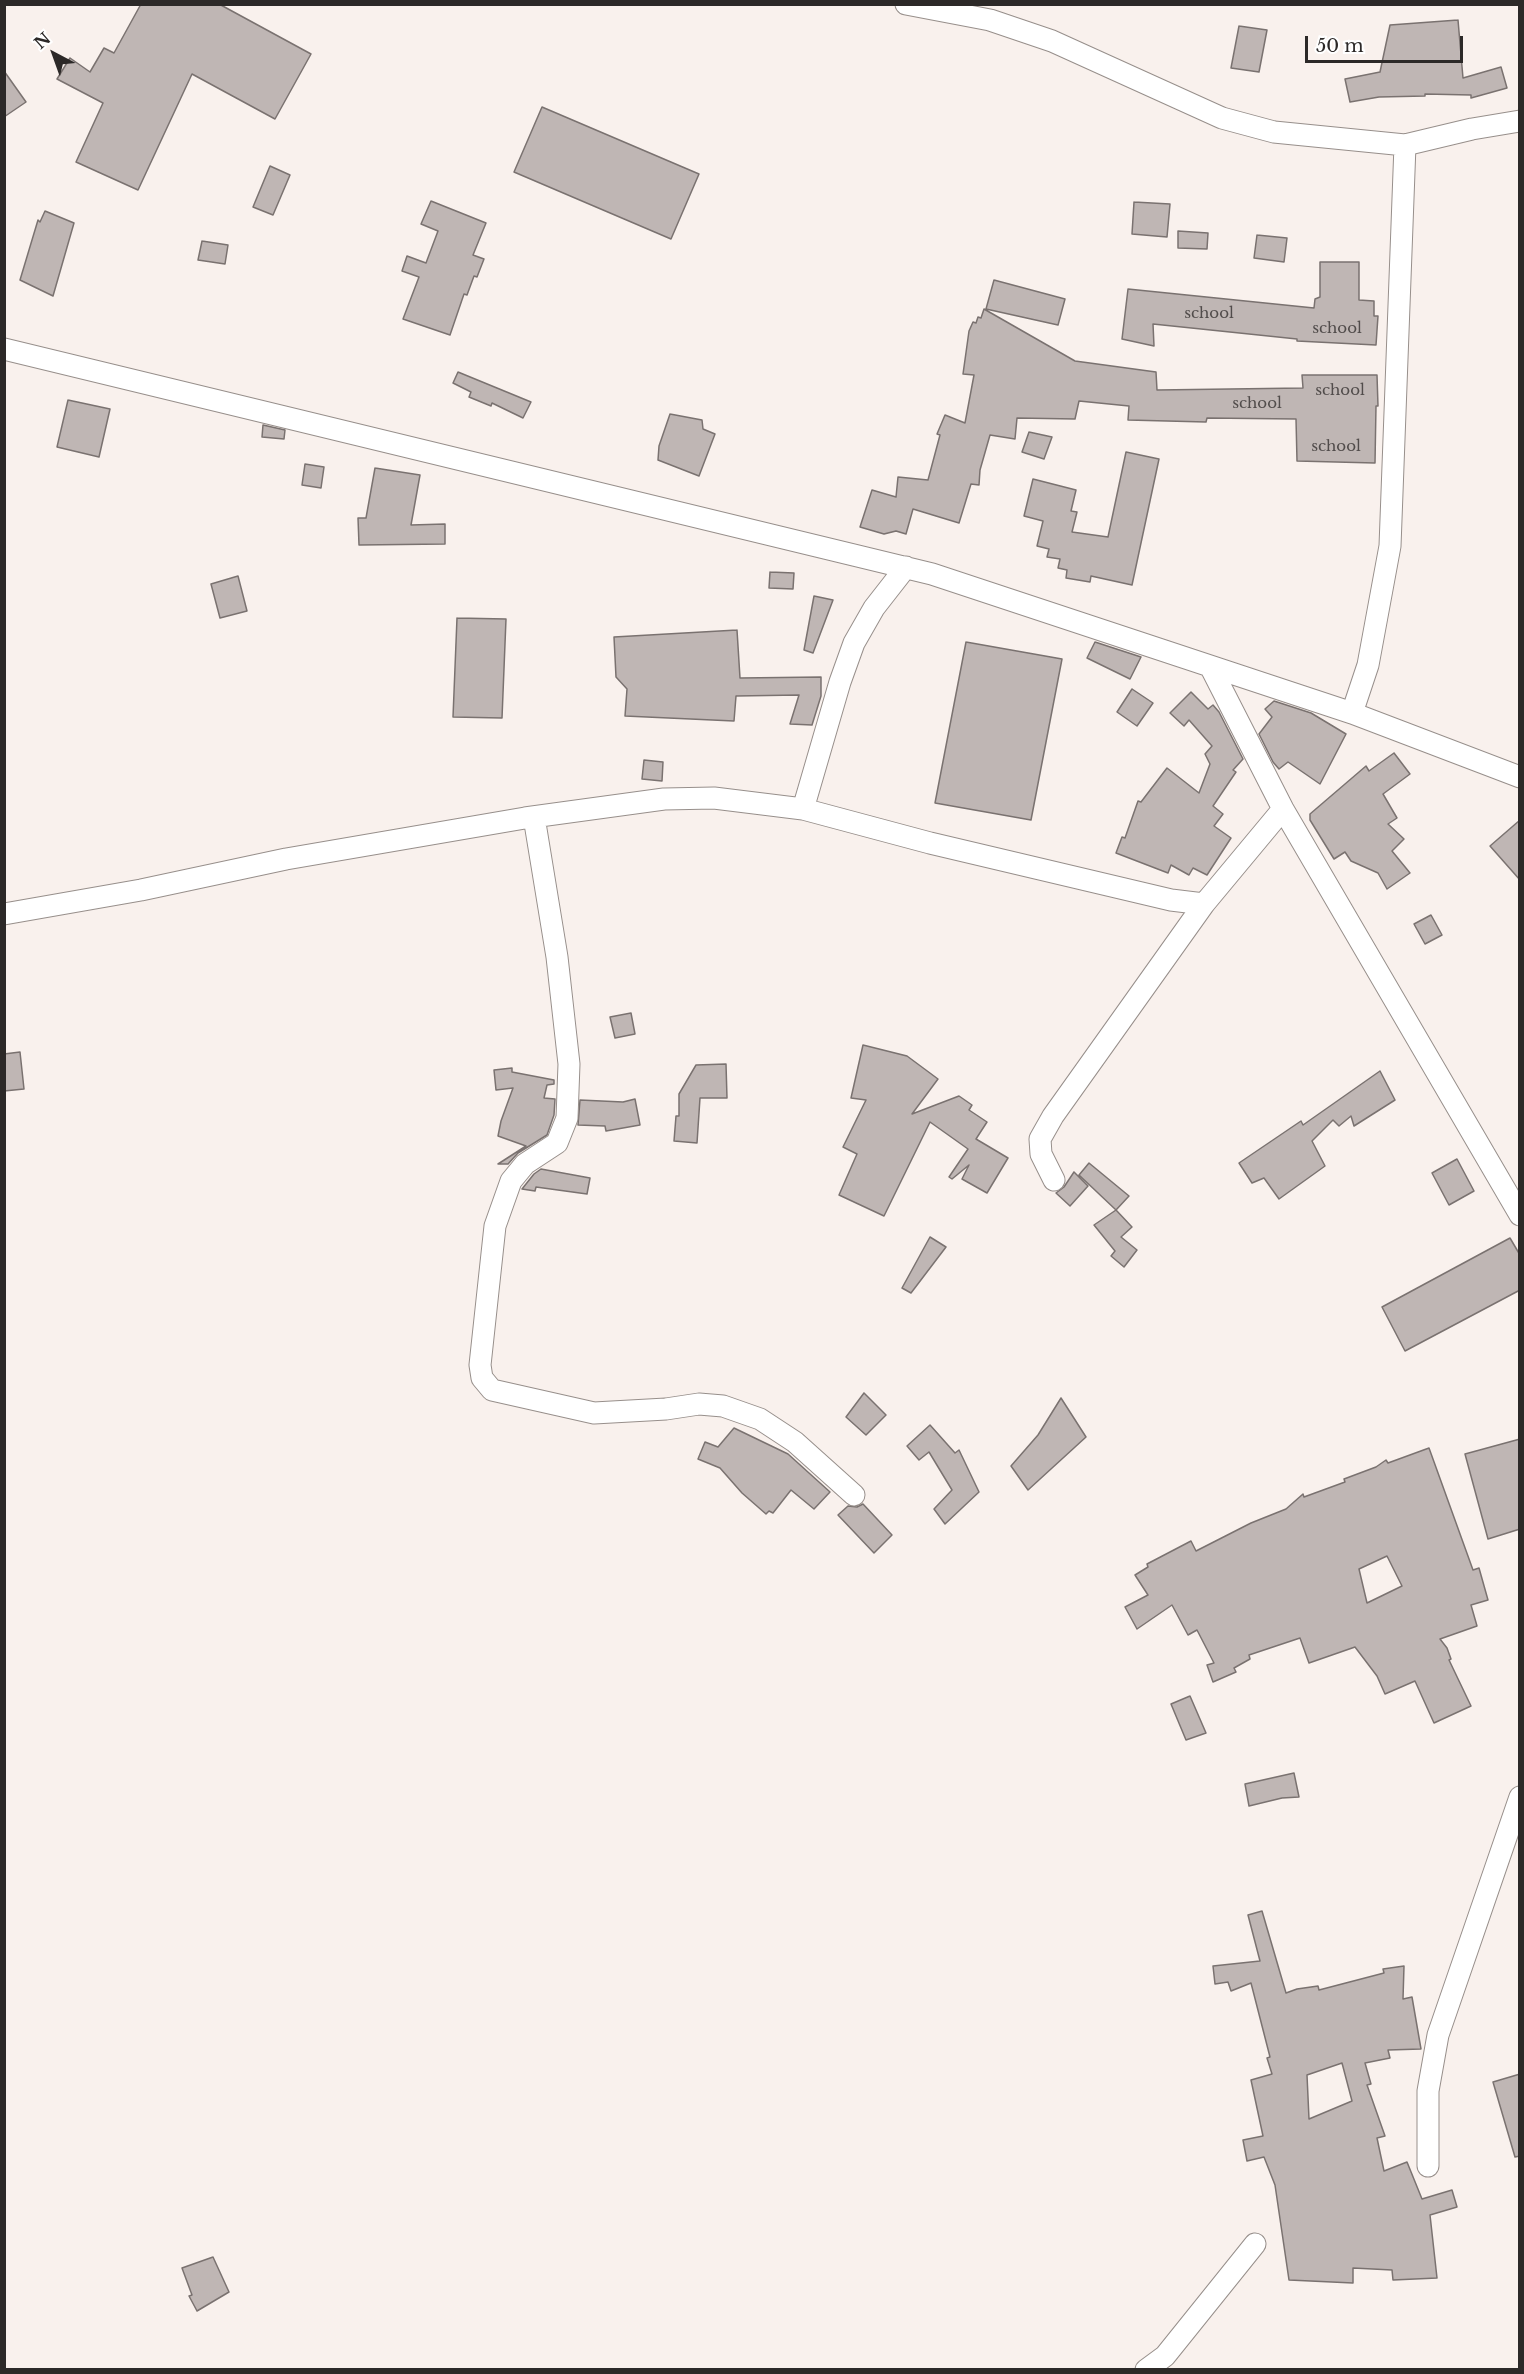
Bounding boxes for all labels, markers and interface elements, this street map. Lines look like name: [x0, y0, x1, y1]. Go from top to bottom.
north arrow: [24, 24, 84, 84]
scale bar: [1308, 24, 1466, 62]
text: N: [30, 28, 54, 53]
text: 50 m: [1316, 35, 1364, 57]
house number: school: [1184, 305, 1234, 323]
house number: school: [1312, 320, 1362, 338]
house number: school: [1315, 382, 1365, 400]
house number: school: [1232, 395, 1282, 413]
house number: school: [1311, 438, 1361, 456]

